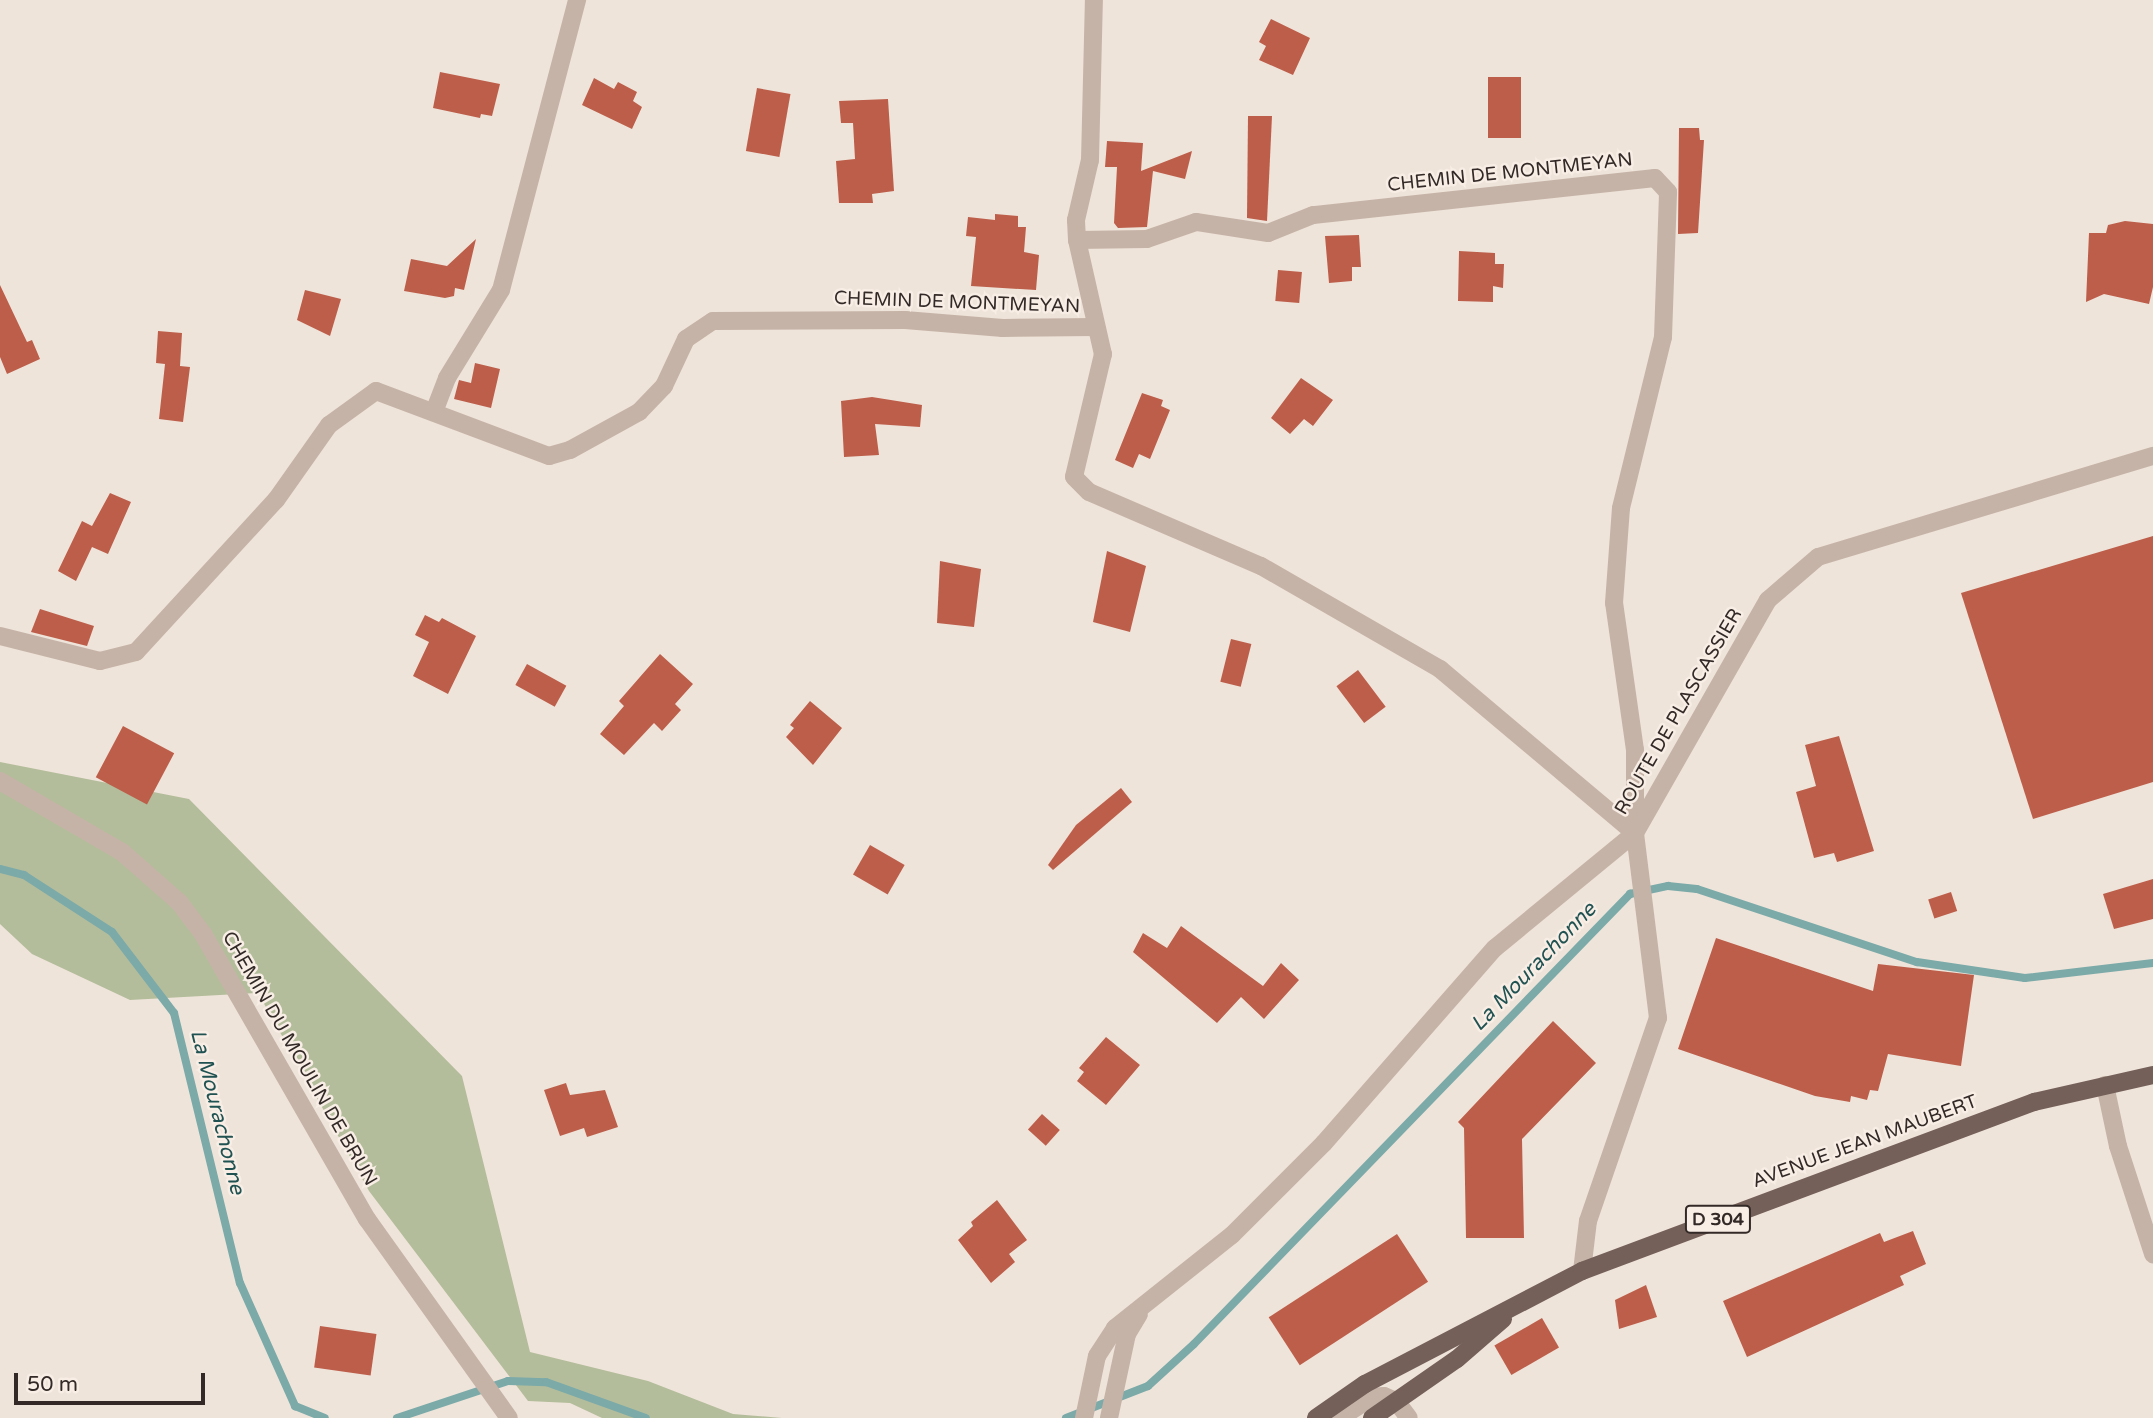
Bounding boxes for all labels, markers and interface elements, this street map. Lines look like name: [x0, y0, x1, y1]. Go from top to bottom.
street label: CHEMIN DE MONTMEYAN: [1386, 149, 1634, 197]
street label: CHEMIN DE MONTMEYAN: [833, 287, 1081, 319]
street label: ROUTE DE PLASCASSIER: [1611, 605, 1747, 819]
water label: La Mourachonne: [1466, 897, 1602, 1037]
street label: CHEMIN DU MOULIN DE BRUN: [217, 928, 381, 1190]
water label: La Mourachonne: [184, 1027, 250, 1197]
street label: AVENUE JEAN MAUBERT: [1749, 1091, 1981, 1193]
road number: D 304: [1685, 1204, 1751, 1234]
scale bar: [18, 1358, 208, 1402]
text: 50 m: [27, 1372, 78, 1397]

